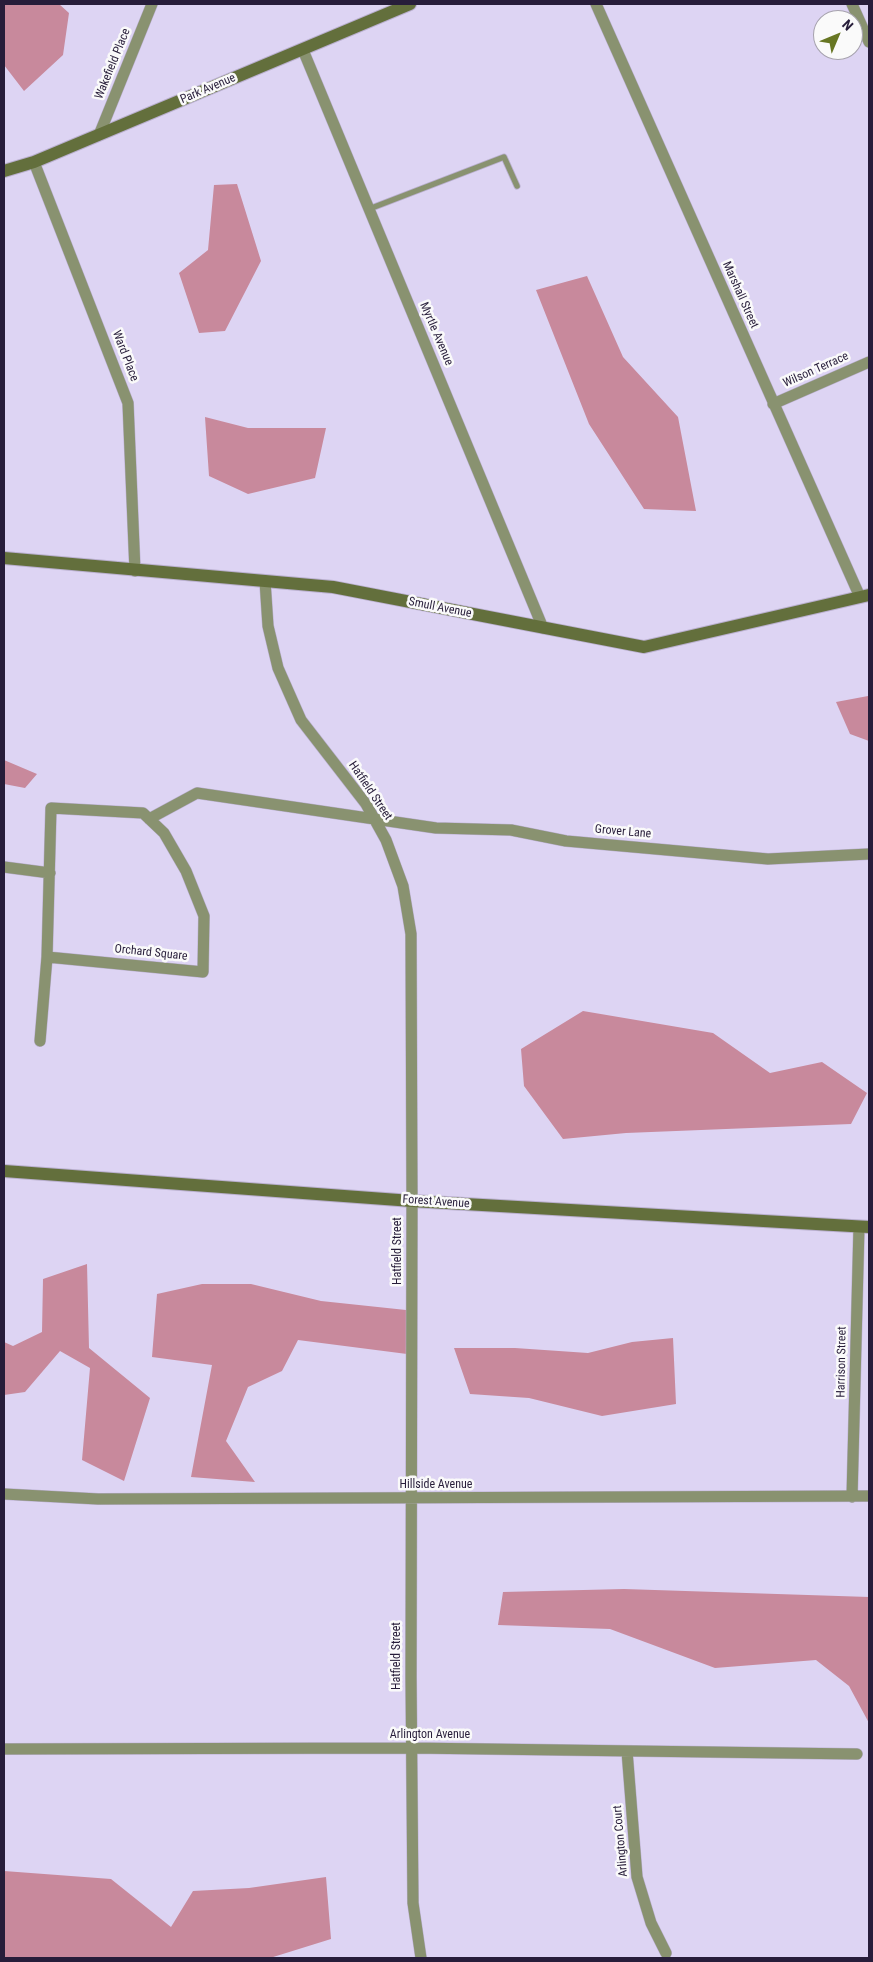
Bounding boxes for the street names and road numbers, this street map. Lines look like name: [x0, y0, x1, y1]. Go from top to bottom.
street label: Wakefield Place: [92, 27, 134, 101]
street label: Park Avenue: [178, 71, 238, 107]
street label: Marshall Street: [719, 259, 761, 331]
street label: Myrtle Avenue: [416, 300, 456, 368]
street label: Ward Place: [109, 329, 141, 383]
street label: Wilson Terrace: [781, 349, 851, 391]
street label: Smull Avenue: [407, 595, 473, 621]
street label: Hatfield Street: [345, 759, 395, 823]
street label: Grover Lane: [594, 822, 652, 842]
street label: Orchard Square: [114, 942, 188, 964]
street label: Forest Avenue: [402, 1192, 470, 1212]
street label: Hatfield Street: [391, 1217, 405, 1285]
street label: Harrison Street: [834, 1326, 850, 1398]
street label: Hillside Avenue: [400, 1478, 472, 1492]
street label: Hatfield Street: [390, 1622, 404, 1690]
street label: Arlington Avenue: [390, 1728, 470, 1742]
street label: Arlington Court: [611, 1805, 631, 1877]

